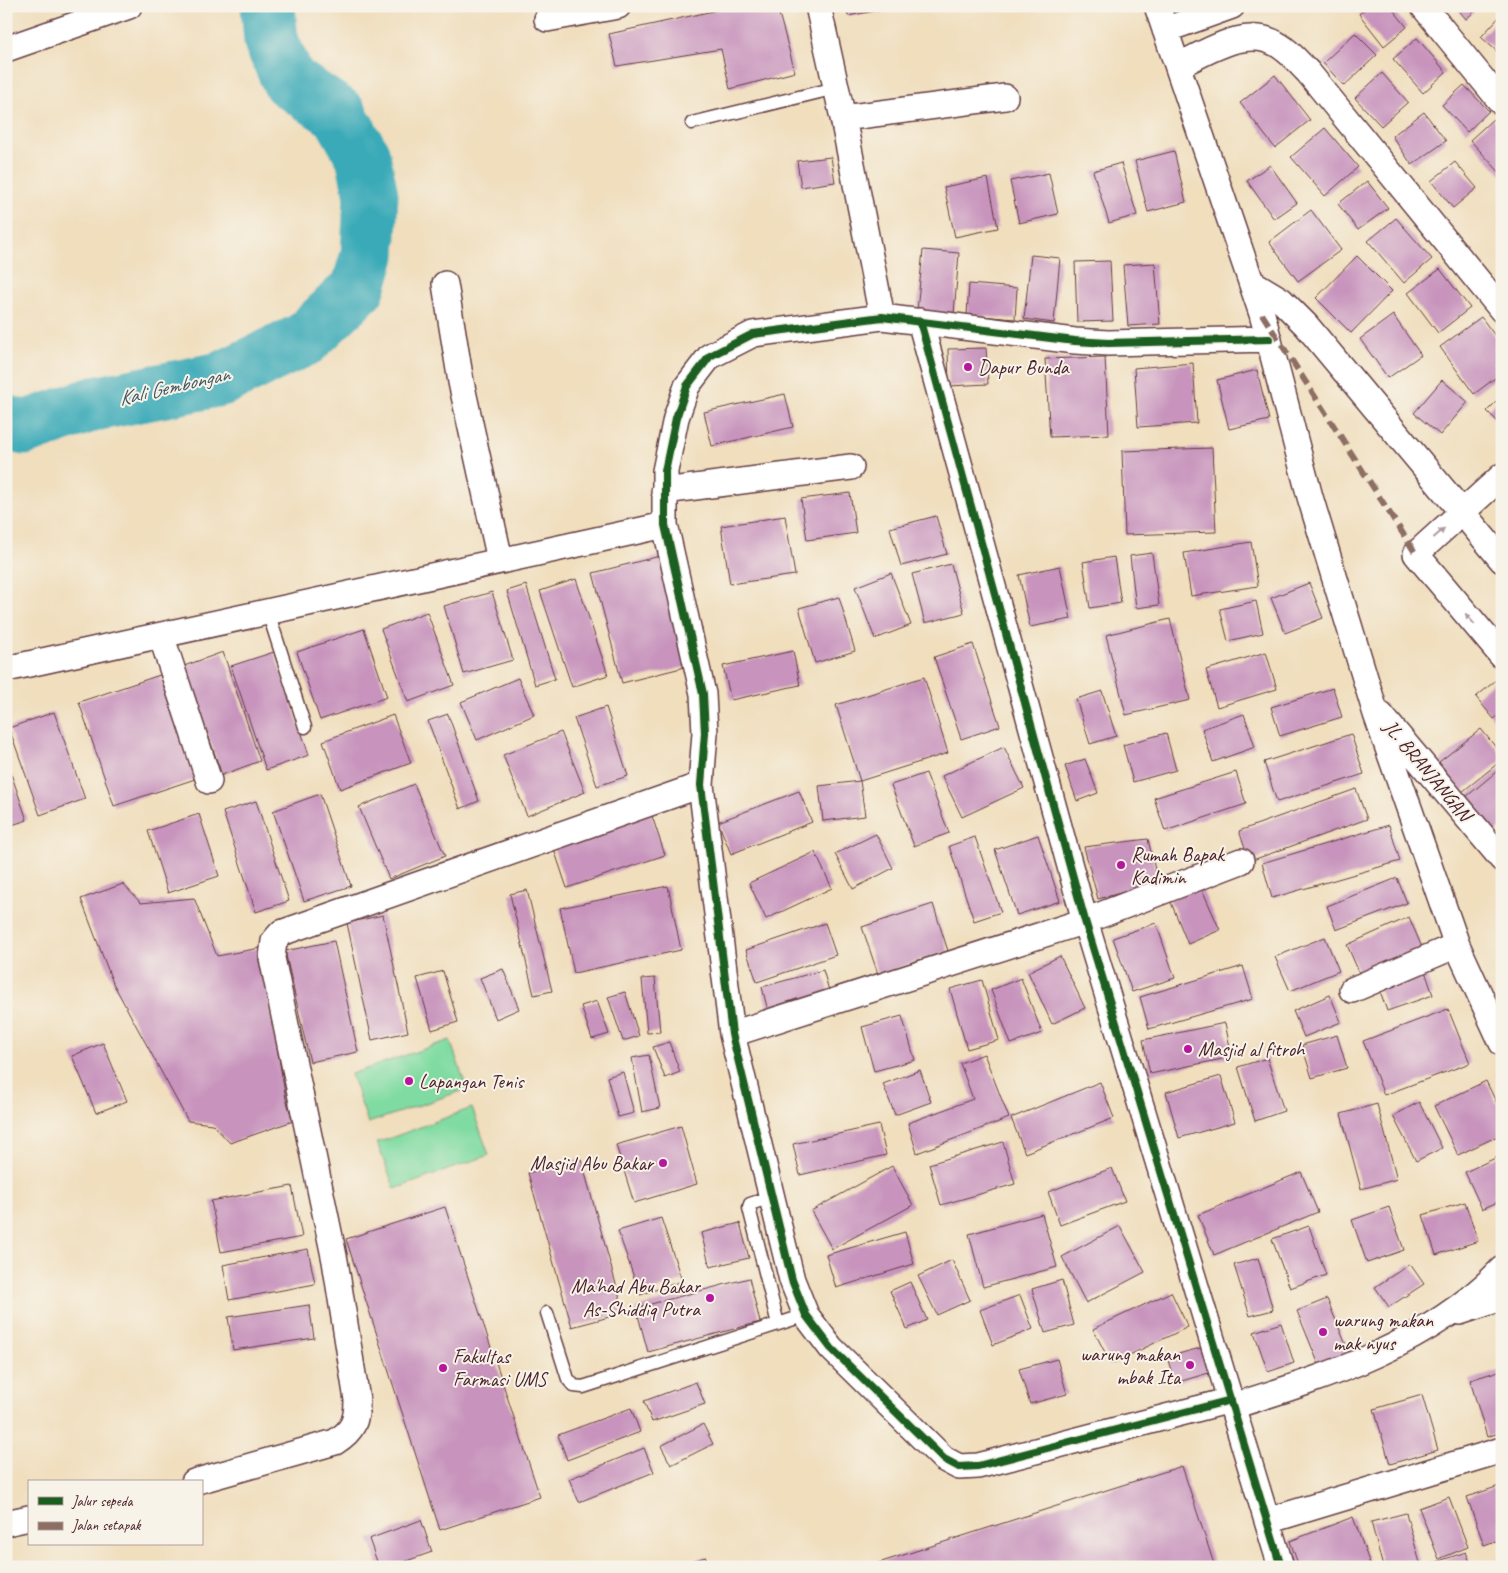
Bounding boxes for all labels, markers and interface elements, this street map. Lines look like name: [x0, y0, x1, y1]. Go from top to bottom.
place label: Dapur Bunda: [978, 355, 1070, 380]
water label: Kali Gembongan: [116, 360, 234, 411]
marker: Dapur Bunda: [962, 361, 974, 373]
one-way arrow: [1432, 527, 1444, 539]
one-way arrow: [1465, 613, 1476, 626]
street label: JL. BRANJANGAN: [1378, 714, 1479, 828]
place label: Rumah Bapak Kadimin: [1131, 842, 1225, 890]
marker: Rumah Bapak Kadimin: [1115, 859, 1127, 871]
place label: Masjid al fitroh: [1198, 1037, 1306, 1062]
marker: Masjid al fitroh: [1182, 1043, 1194, 1055]
place label: Lapangan Tenis: [419, 1069, 526, 1094]
marker: Lapangan Tenis: [403, 1075, 415, 1087]
place label: Masjid Abu Bakar: [530, 1151, 655, 1176]
marker: Masjid Abu Bakar: [657, 1157, 669, 1169]
place label: Ma'had Abu Bakar As-Shiddiq Putra: [571, 1274, 702, 1322]
marker: Ma'had Abu Bakar As-Shiddiq Putra: [704, 1292, 716, 1304]
place label: warung makan mak nyus: [1333, 1308, 1434, 1356]
marker: warung makan mak nyus: [1317, 1326, 1329, 1338]
place label: warung makan mbak Ita: [1080, 1342, 1182, 1390]
place label: Fakultas Farmasi UMS: [453, 1344, 549, 1392]
marker: warung makan mbak Ita: [1184, 1359, 1196, 1371]
marker: Fakultas Farmasi UMS: [437, 1362, 449, 1374]
legend: [28, 1480, 202, 1546]
text: Jalur sepeda: [71, 1492, 134, 1511]
text: Jalan setapak: [71, 1516, 142, 1535]

